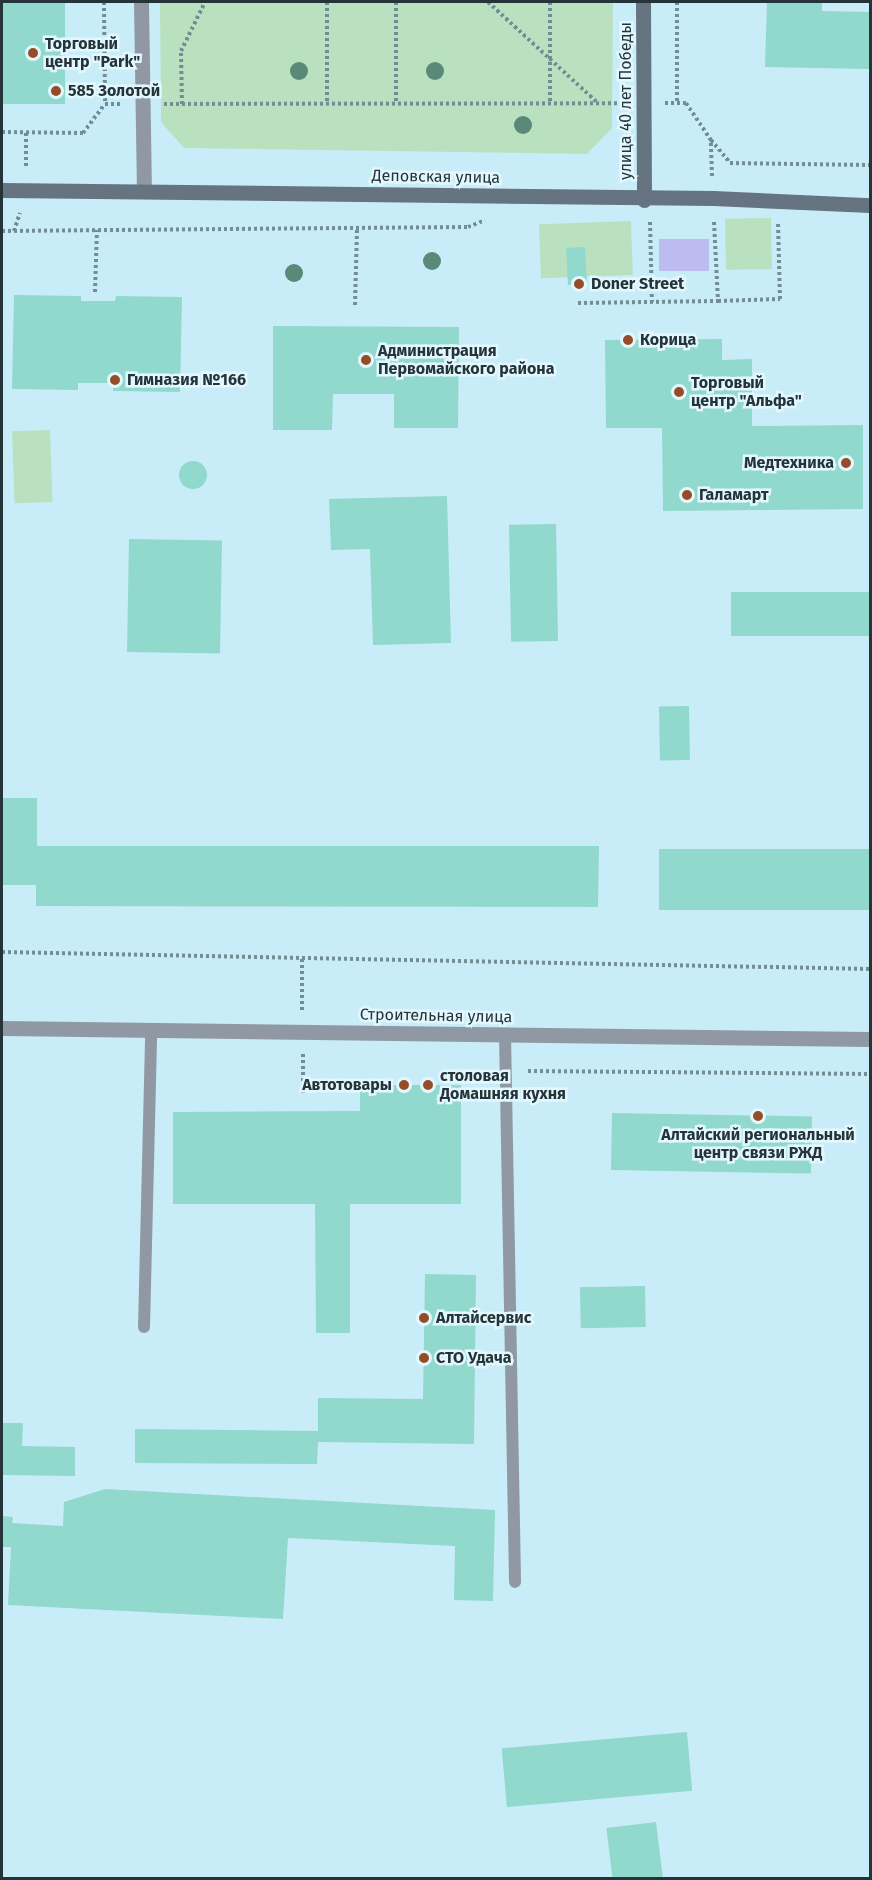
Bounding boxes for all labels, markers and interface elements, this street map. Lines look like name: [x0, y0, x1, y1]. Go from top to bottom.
street label: улица 40 лет Победы: [616, 22, 636, 180]
place label: Торговый центр "Park": [45, 34, 140, 72]
marker: Торговый центр "Park": [26, 46, 40, 60]
place label: 585 Золотой: [68, 81, 160, 101]
marker: 585 Золотой: [49, 84, 63, 98]
street label: Деповская улица: [372, 166, 500, 188]
place label: Doner Street: [591, 274, 684, 294]
marker: Doner Street: [572, 277, 586, 291]
place label: Корица: [640, 330, 696, 350]
marker: Корица: [621, 333, 635, 347]
place label: Администрация Первомайского района: [378, 341, 554, 379]
marker: Администрация Первомайского района: [359, 353, 373, 367]
place label: Гимназия №166: [127, 370, 246, 390]
marker: Гимназия №166: [108, 373, 122, 387]
place label: Торговый центр "Альфа": [691, 373, 802, 411]
marker: Торговый центр "Альфа": [672, 385, 686, 399]
place label: Медтехника: [744, 453, 834, 473]
marker: Медтехника: [839, 456, 853, 470]
place label: Галамарт: [699, 485, 768, 505]
marker: Галамарт: [680, 488, 694, 502]
street label: Строительная улица: [360, 1005, 512, 1027]
place label: столовая Домашняя кухня: [440, 1066, 566, 1104]
place label: Автотовары: [302, 1075, 392, 1095]
marker: Автотовары: [397, 1078, 411, 1092]
marker: столовая Домашняя кухня: [421, 1078, 435, 1092]
marker: Алтайский региональный центр связи РЖД: [751, 1109, 765, 1123]
place label: Алтайский региональный центр связи РЖД: [661, 1125, 855, 1163]
place label: Алтайсервис: [436, 1308, 531, 1328]
marker: Алтайсервис: [417, 1311, 431, 1325]
place label: СТО Удача: [436, 1348, 512, 1368]
marker: СТО Удача: [417, 1351, 431, 1365]

